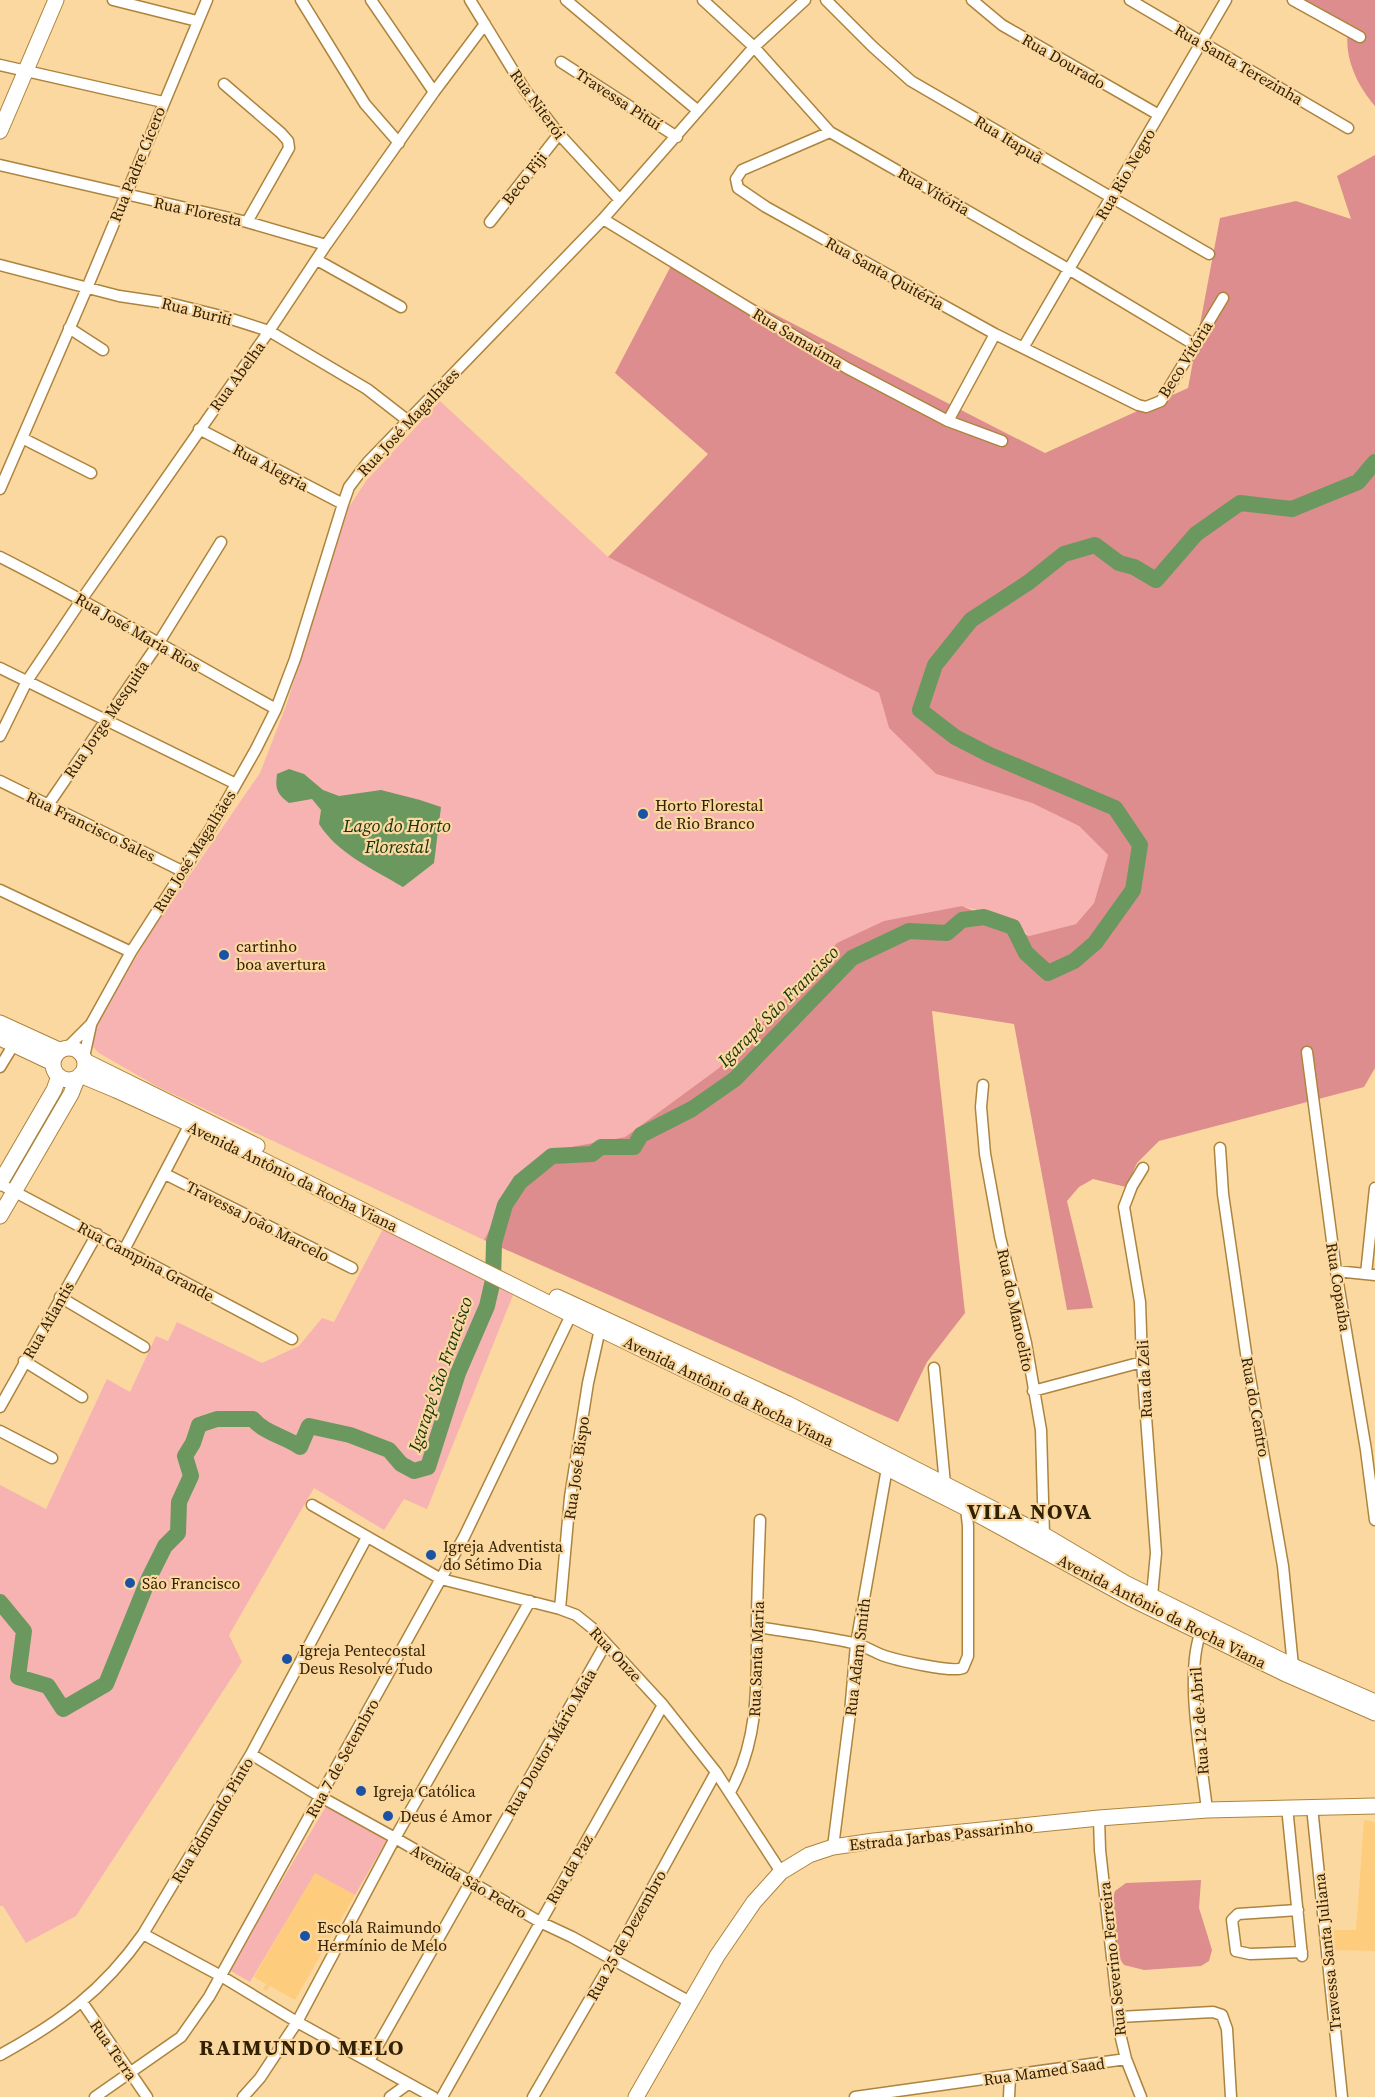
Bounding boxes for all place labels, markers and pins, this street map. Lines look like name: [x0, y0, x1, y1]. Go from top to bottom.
place label: Horto Florestal de Rio Branco: [655, 794, 764, 834]
marker: Horto Florestal de Rio Branco: [636, 807, 650, 821]
place label: cartinho boa avertura: [236, 935, 327, 975]
marker: cartinho boa avertura: [217, 948, 231, 962]
place label: Igreja Adventista do Sétimo Dia: [443, 1535, 564, 1575]
marker: Igreja Adventista do Sétimo Dia: [424, 1548, 438, 1562]
place label: São Francisco: [142, 1572, 240, 1594]
marker: São Francisco: [123, 1576, 137, 1590]
place label: Igreja Pentecostal Deus Resolve Tudo: [299, 1639, 433, 1679]
marker: Igreja Pentecostal Deus Resolve Tudo: [280, 1652, 294, 1666]
place label: Igreja Católica: [373, 1780, 476, 1802]
marker: Igreja Católica: [354, 1784, 368, 1798]
place label: Deus é Amor: [400, 1805, 492, 1827]
marker: Deus é Amor: [381, 1809, 395, 1823]
place label: Escola Raimundo Hermínio de Melo: [317, 1916, 447, 1956]
marker: Escola Raimundo Hermínio de Melo: [298, 1929, 312, 1943]

